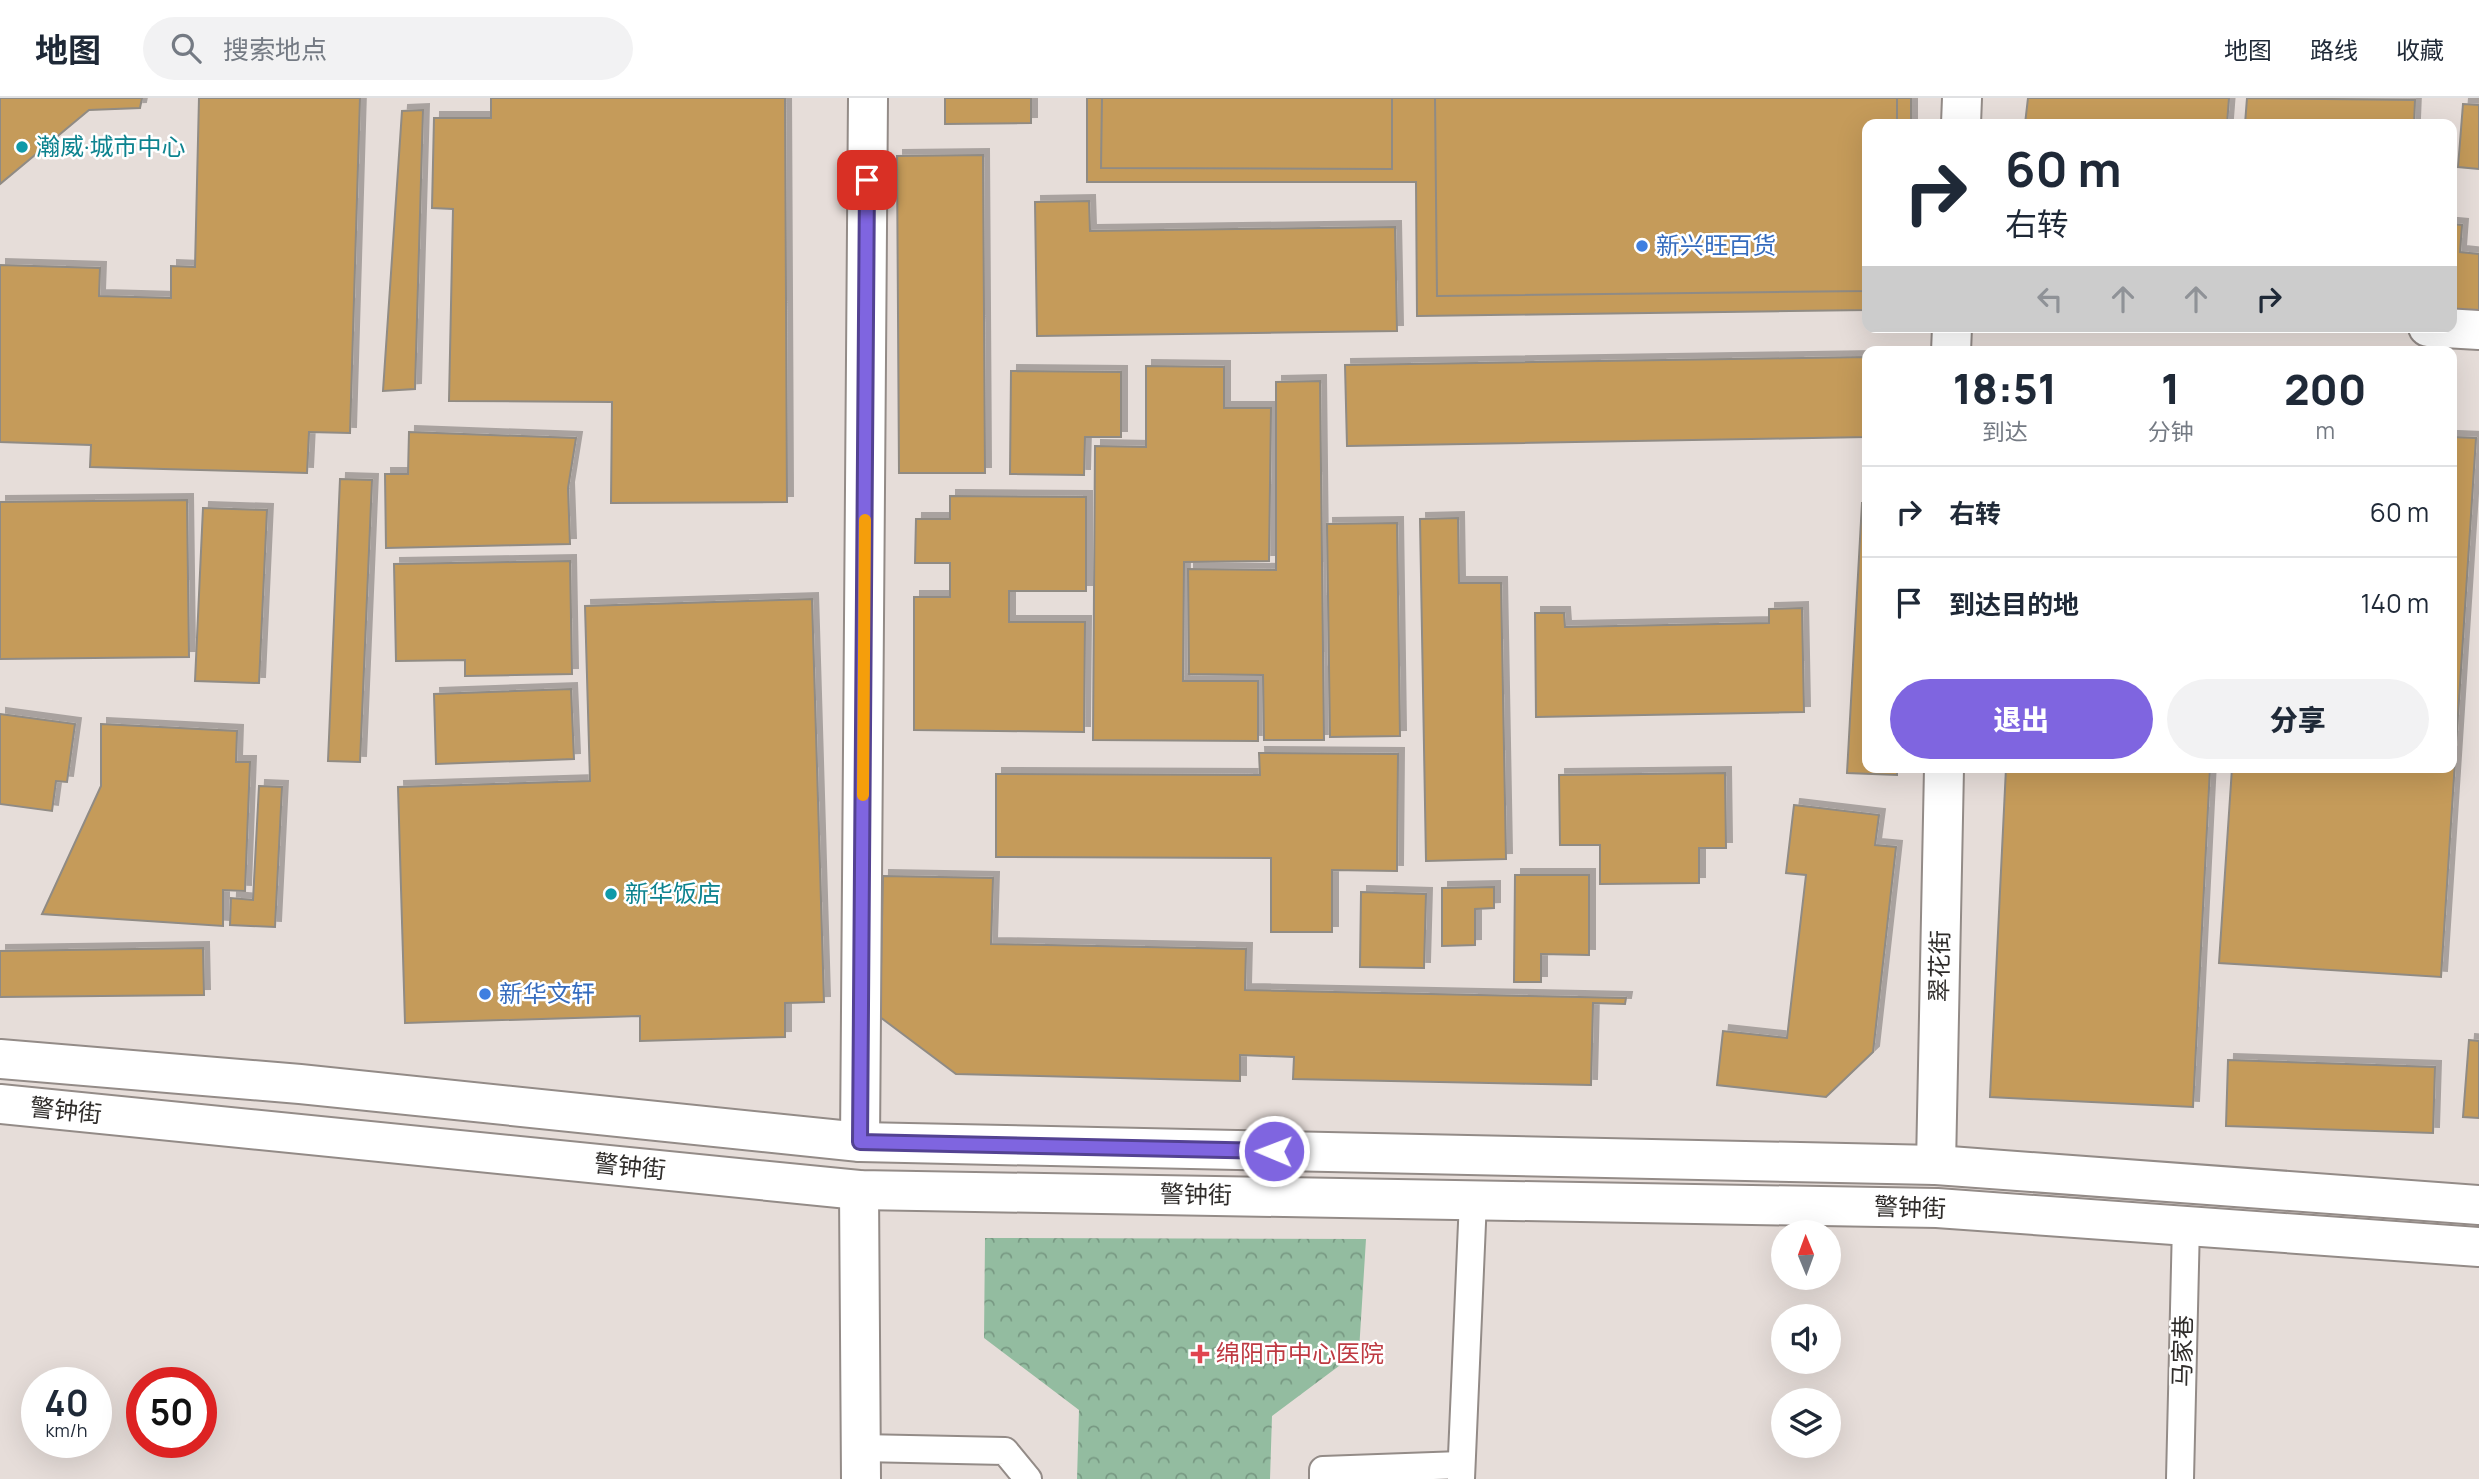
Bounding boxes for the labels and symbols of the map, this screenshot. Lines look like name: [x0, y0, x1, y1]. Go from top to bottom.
place label: 瀚威·城市中心: [36, 129, 185, 162]
marker: 瀚威·城市中心: [14, 139, 30, 155]
pin: [837, 150, 897, 210]
place label: 新兴旺百货: [1656, 228, 1776, 261]
marker: 新兴旺百货: [1634, 238, 1650, 254]
place label: 新华饭店: [625, 876, 721, 909]
marker: 新华饭店: [603, 886, 619, 902]
street label: 翠花街: [1921, 930, 1956, 1002]
place label: 新华文轩: [499, 976, 595, 1009]
marker: 新华文轩: [477, 986, 493, 1002]
street label: 警钟街: [29, 1089, 104, 1130]
position arrow: [1237, 1114, 1311, 1188]
street label: 警钟街: [593, 1145, 668, 1186]
street label: 警钟街: [1160, 1176, 1232, 1211]
street label: 警钟街: [1873, 1189, 1947, 1224]
north arrow: [1771, 1220, 1841, 1290]
street label: 马家巷: [2164, 1315, 2199, 1387]
place label: 绵阳市中心医院: [1216, 1336, 1384, 1369]
marker: 绵阳市中心医院: [1190, 1344, 1210, 1364]
speed limit sign: 50: [126, 1367, 217, 1458]

